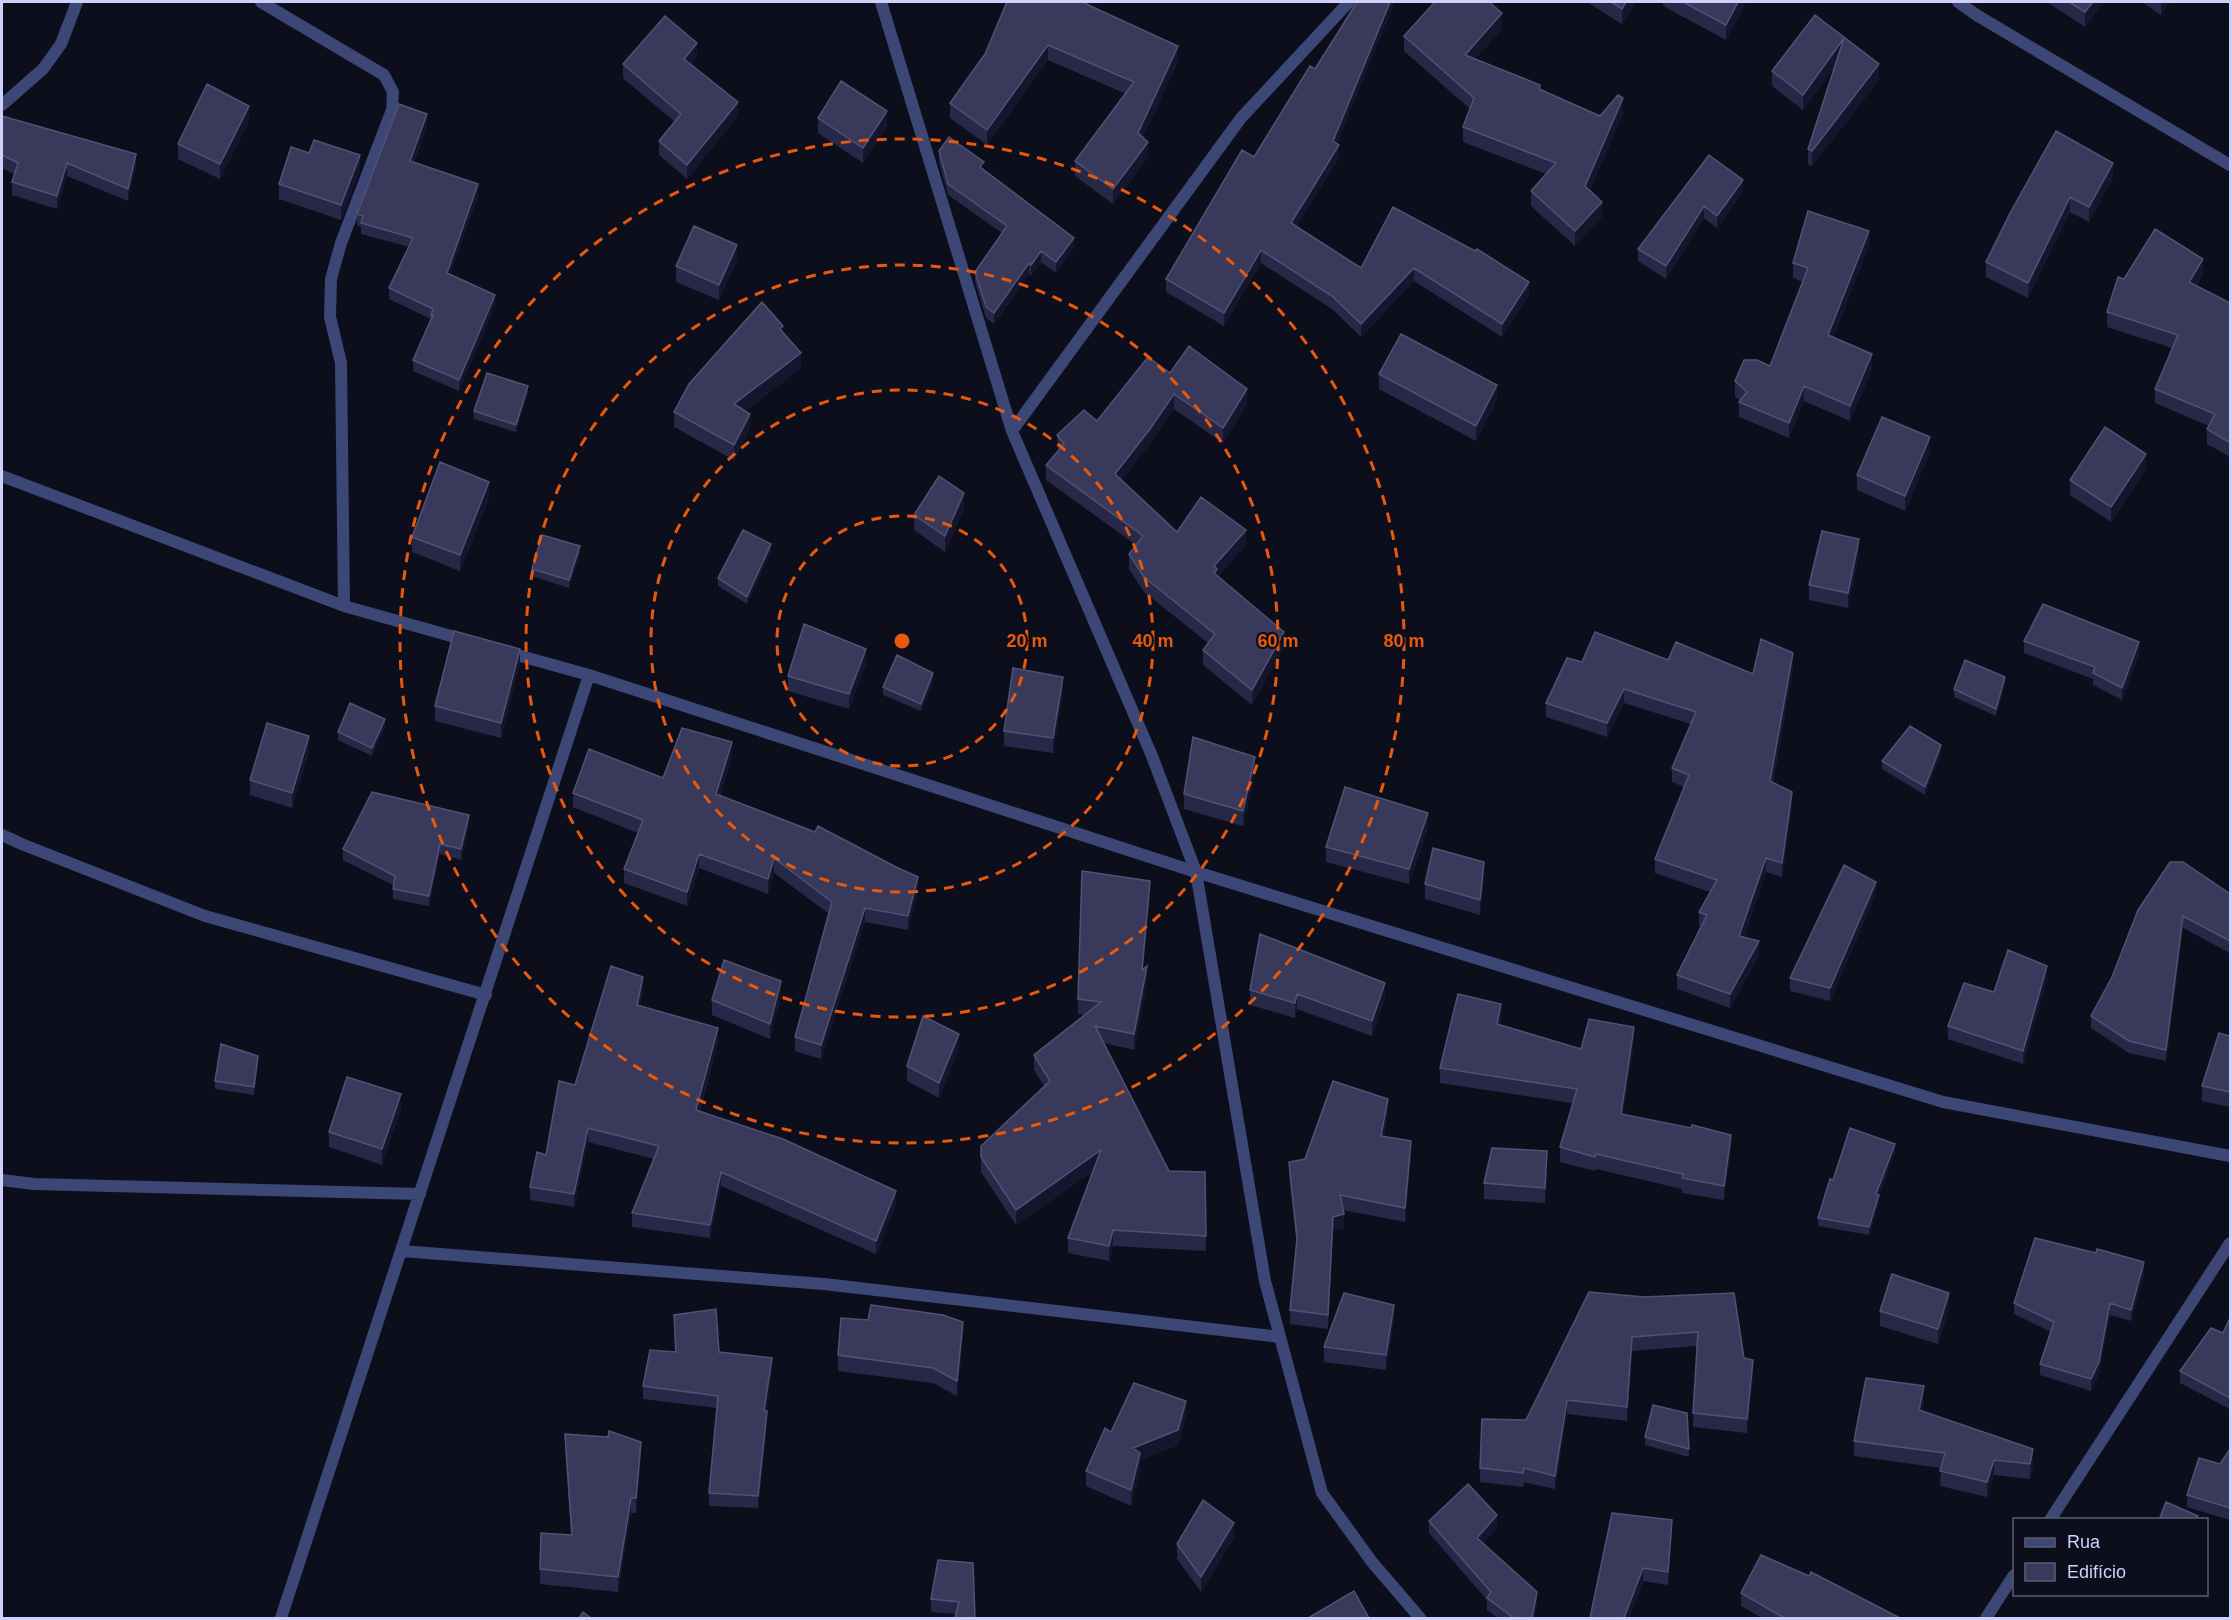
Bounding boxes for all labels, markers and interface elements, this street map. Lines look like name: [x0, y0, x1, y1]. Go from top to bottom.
centre of rings: [892, 631, 912, 651]
text: 20 m: [1006, 631, 1048, 651]
text: 40 m: [1132, 631, 1174, 651]
text: 60 m: [1257, 631, 1299, 651]
text: 80 m: [1383, 631, 1425, 651]
legend: [2013, 1518, 2208, 1596]
text: Rua: [2067, 1532, 2101, 1552]
text: Edifício: [2067, 1562, 2126, 1582]

